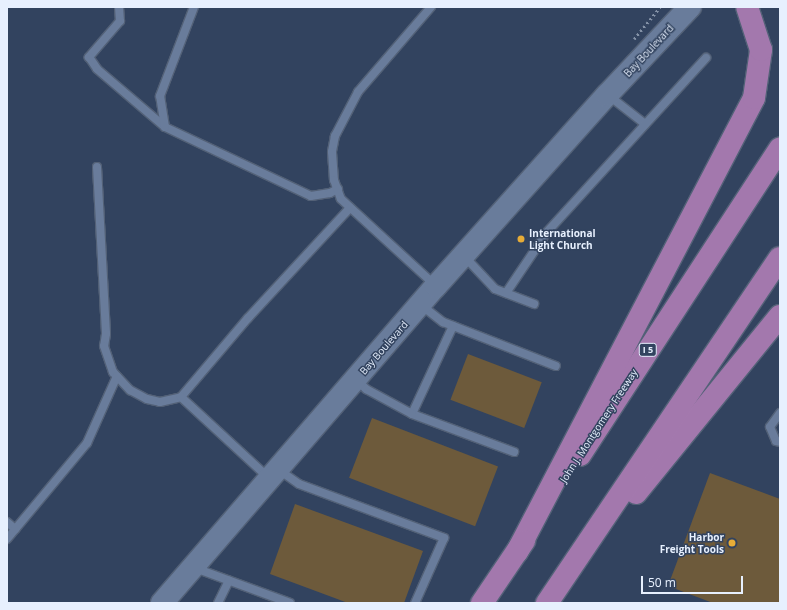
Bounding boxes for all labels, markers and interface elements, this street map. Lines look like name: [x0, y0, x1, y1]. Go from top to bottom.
street label: Bay Boulevard: [622, 22, 676, 80]
place label: International Light Church: [529, 227, 596, 250]
marker: International Light Church: [516, 234, 526, 244]
street label: Bay Boulevard: [357, 319, 411, 377]
road number: I 5: [638, 343, 658, 357]
street label: John J. Montgomery Freeway: [558, 367, 640, 485]
place label: Harbor Freight Tools: [660, 531, 724, 554]
marker: Harbor Freight Tools: [727, 538, 737, 548]
scale bar: [643, 568, 745, 594]
text: 50 m: [648, 574, 676, 591]

